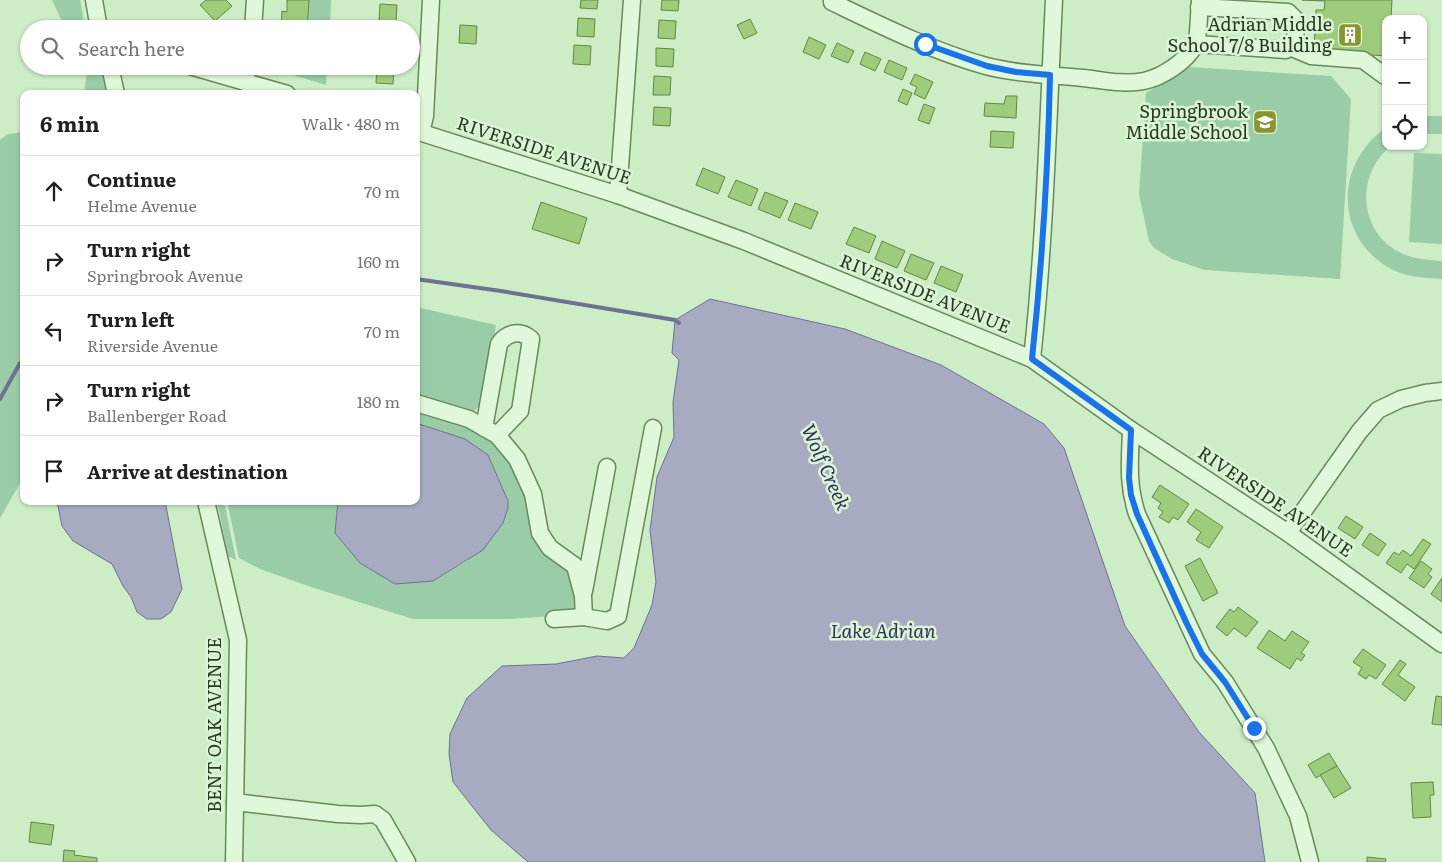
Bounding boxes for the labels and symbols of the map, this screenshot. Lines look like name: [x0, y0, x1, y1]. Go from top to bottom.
place label: Adrian Middle School 7/8 Building: [1167, 10, 1333, 58]
building icon: Adrian Middle School 7/8 Building: [1337, 22, 1363, 48]
route start: [914, 33, 937, 56]
place label: Springbrook Middle School: [1125, 97, 1249, 145]
street label: RIVERSIDE AVENUE: [454, 109, 635, 191]
school or university icon: Springbrook Middle School: [1252, 109, 1278, 135]
street label: RIVERSIDE AVENUE: [836, 246, 1015, 339]
water label: Wolf Creek: [795, 419, 859, 515]
street label: RIVERSIDE AVENUE: [1193, 439, 1359, 563]
water label: Lake Adrian: [831, 616, 936, 644]
street label: BENT OAK AVENUE: [200, 637, 227, 813]
route end: [1243, 717, 1266, 740]

